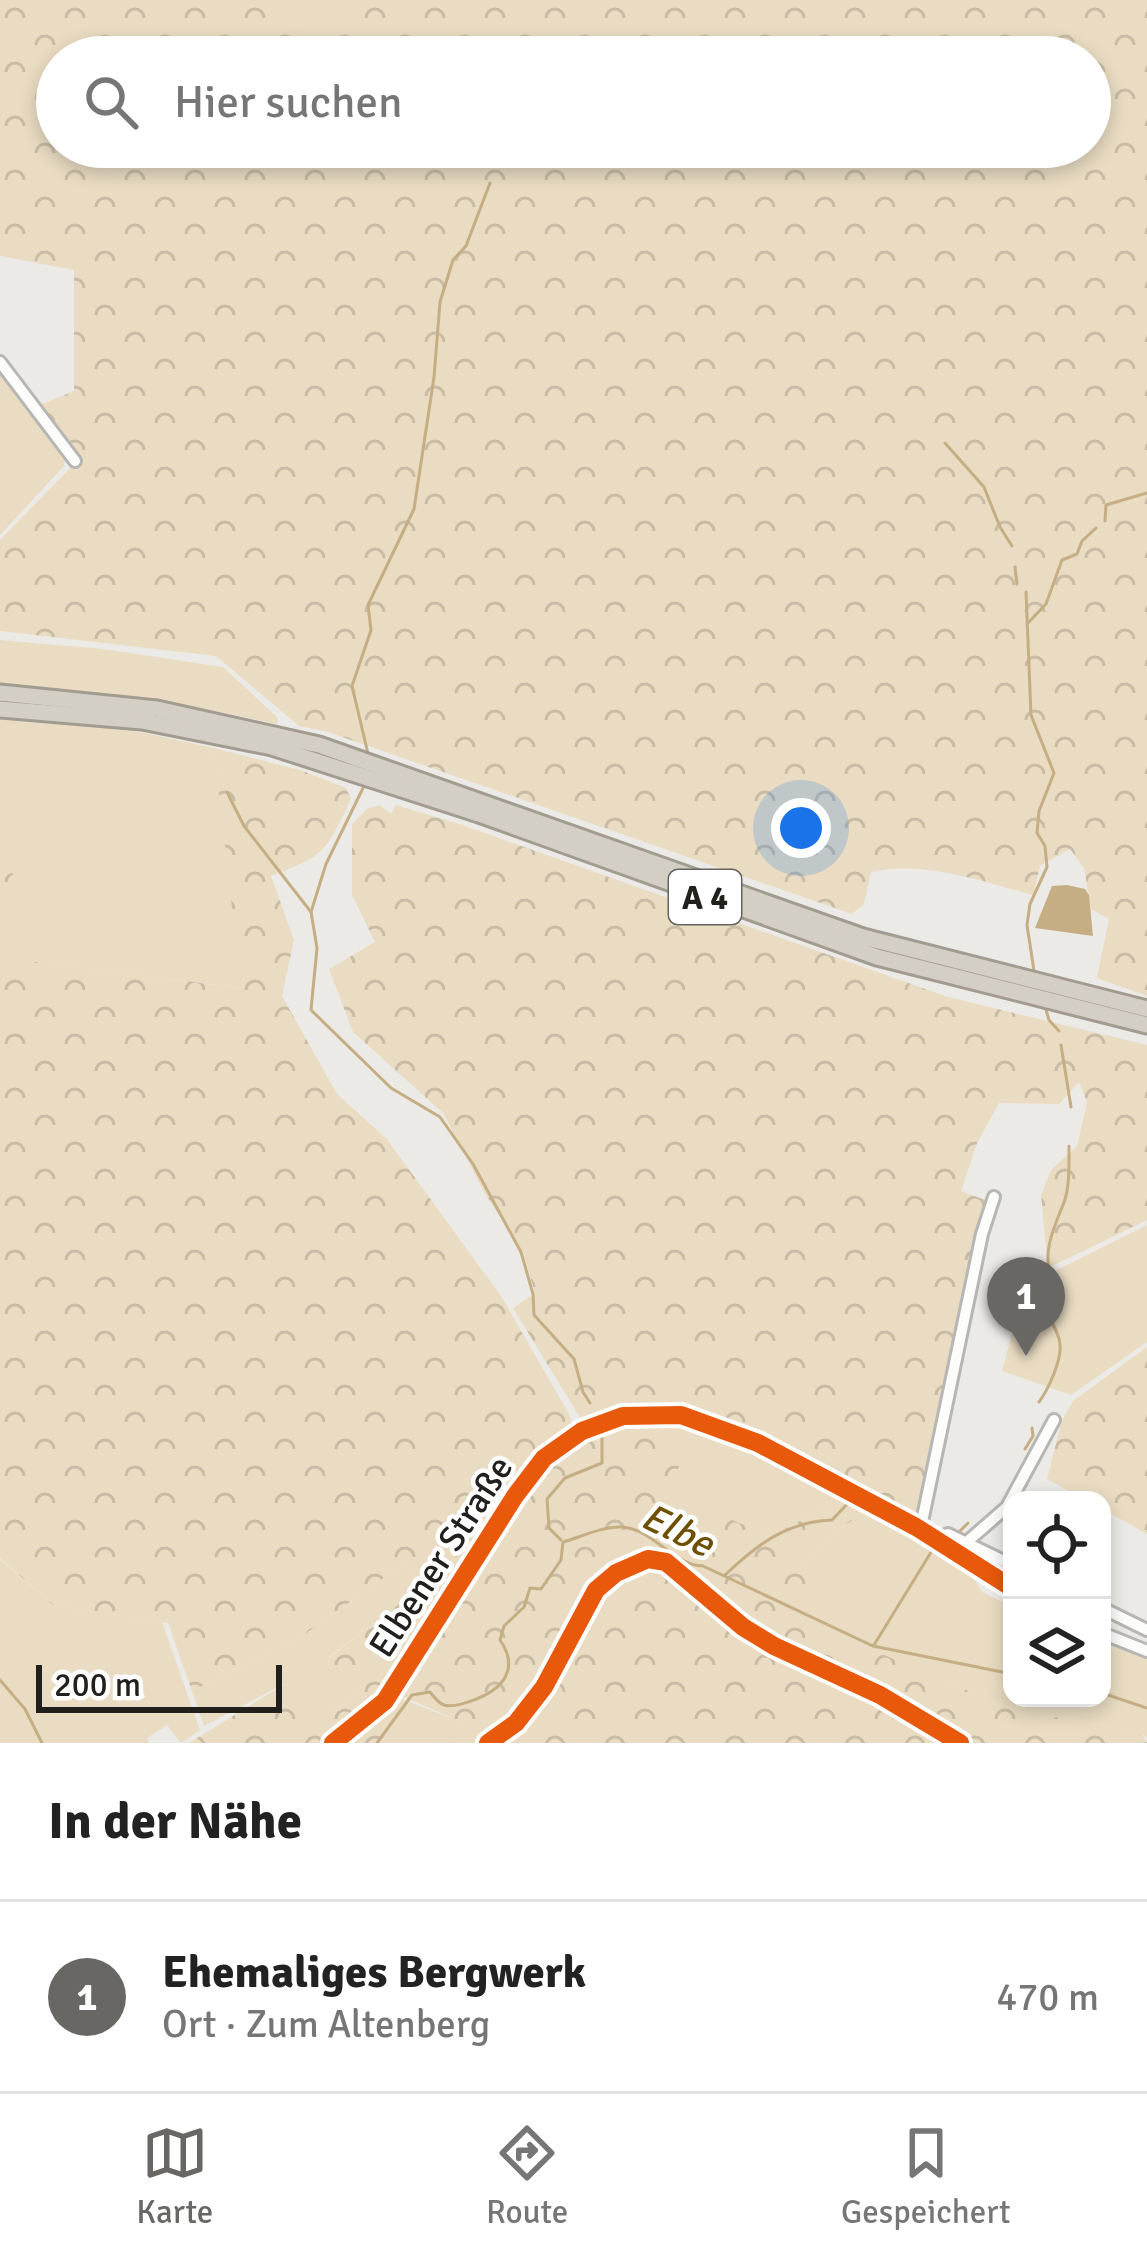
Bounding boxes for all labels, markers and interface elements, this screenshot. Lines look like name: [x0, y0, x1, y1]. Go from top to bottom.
search box: [36, 36, 1111, 168]
icon: search: [78, 69, 144, 135]
text: Hier suchen: [174, 75, 403, 130]
your location: [771, 798, 831, 858]
road number: A 4: [669, 870, 741, 924]
pin: 1: [987, 1257, 1065, 1356]
street label: Elbener Straße: [359, 1448, 523, 1666]
map controls: [1003, 1491, 1111, 1707]
button: locate: [1003, 1491, 1111, 1599]
water label: Elbe: [634, 1492, 723, 1569]
button: layers: [1003, 1599, 1111, 1707]
scale bar: [36, 1659, 282, 1712]
text: 200 m: [54, 1665, 141, 1706]
text: In der Nähe: [48, 1790, 302, 1853]
text: Ehemaliges Bergwerk: [162, 1945, 586, 2000]
text: 1: [76, 1973, 98, 2021]
text: 470 m: [996, 1973, 1099, 2021]
text: Ort · Zum Altenberg: [162, 2000, 490, 2048]
tab: Karte: [136, 2120, 213, 2233]
tab: Route: [486, 2120, 568, 2233]
tab: Gespeichert: [841, 2120, 1011, 2233]

